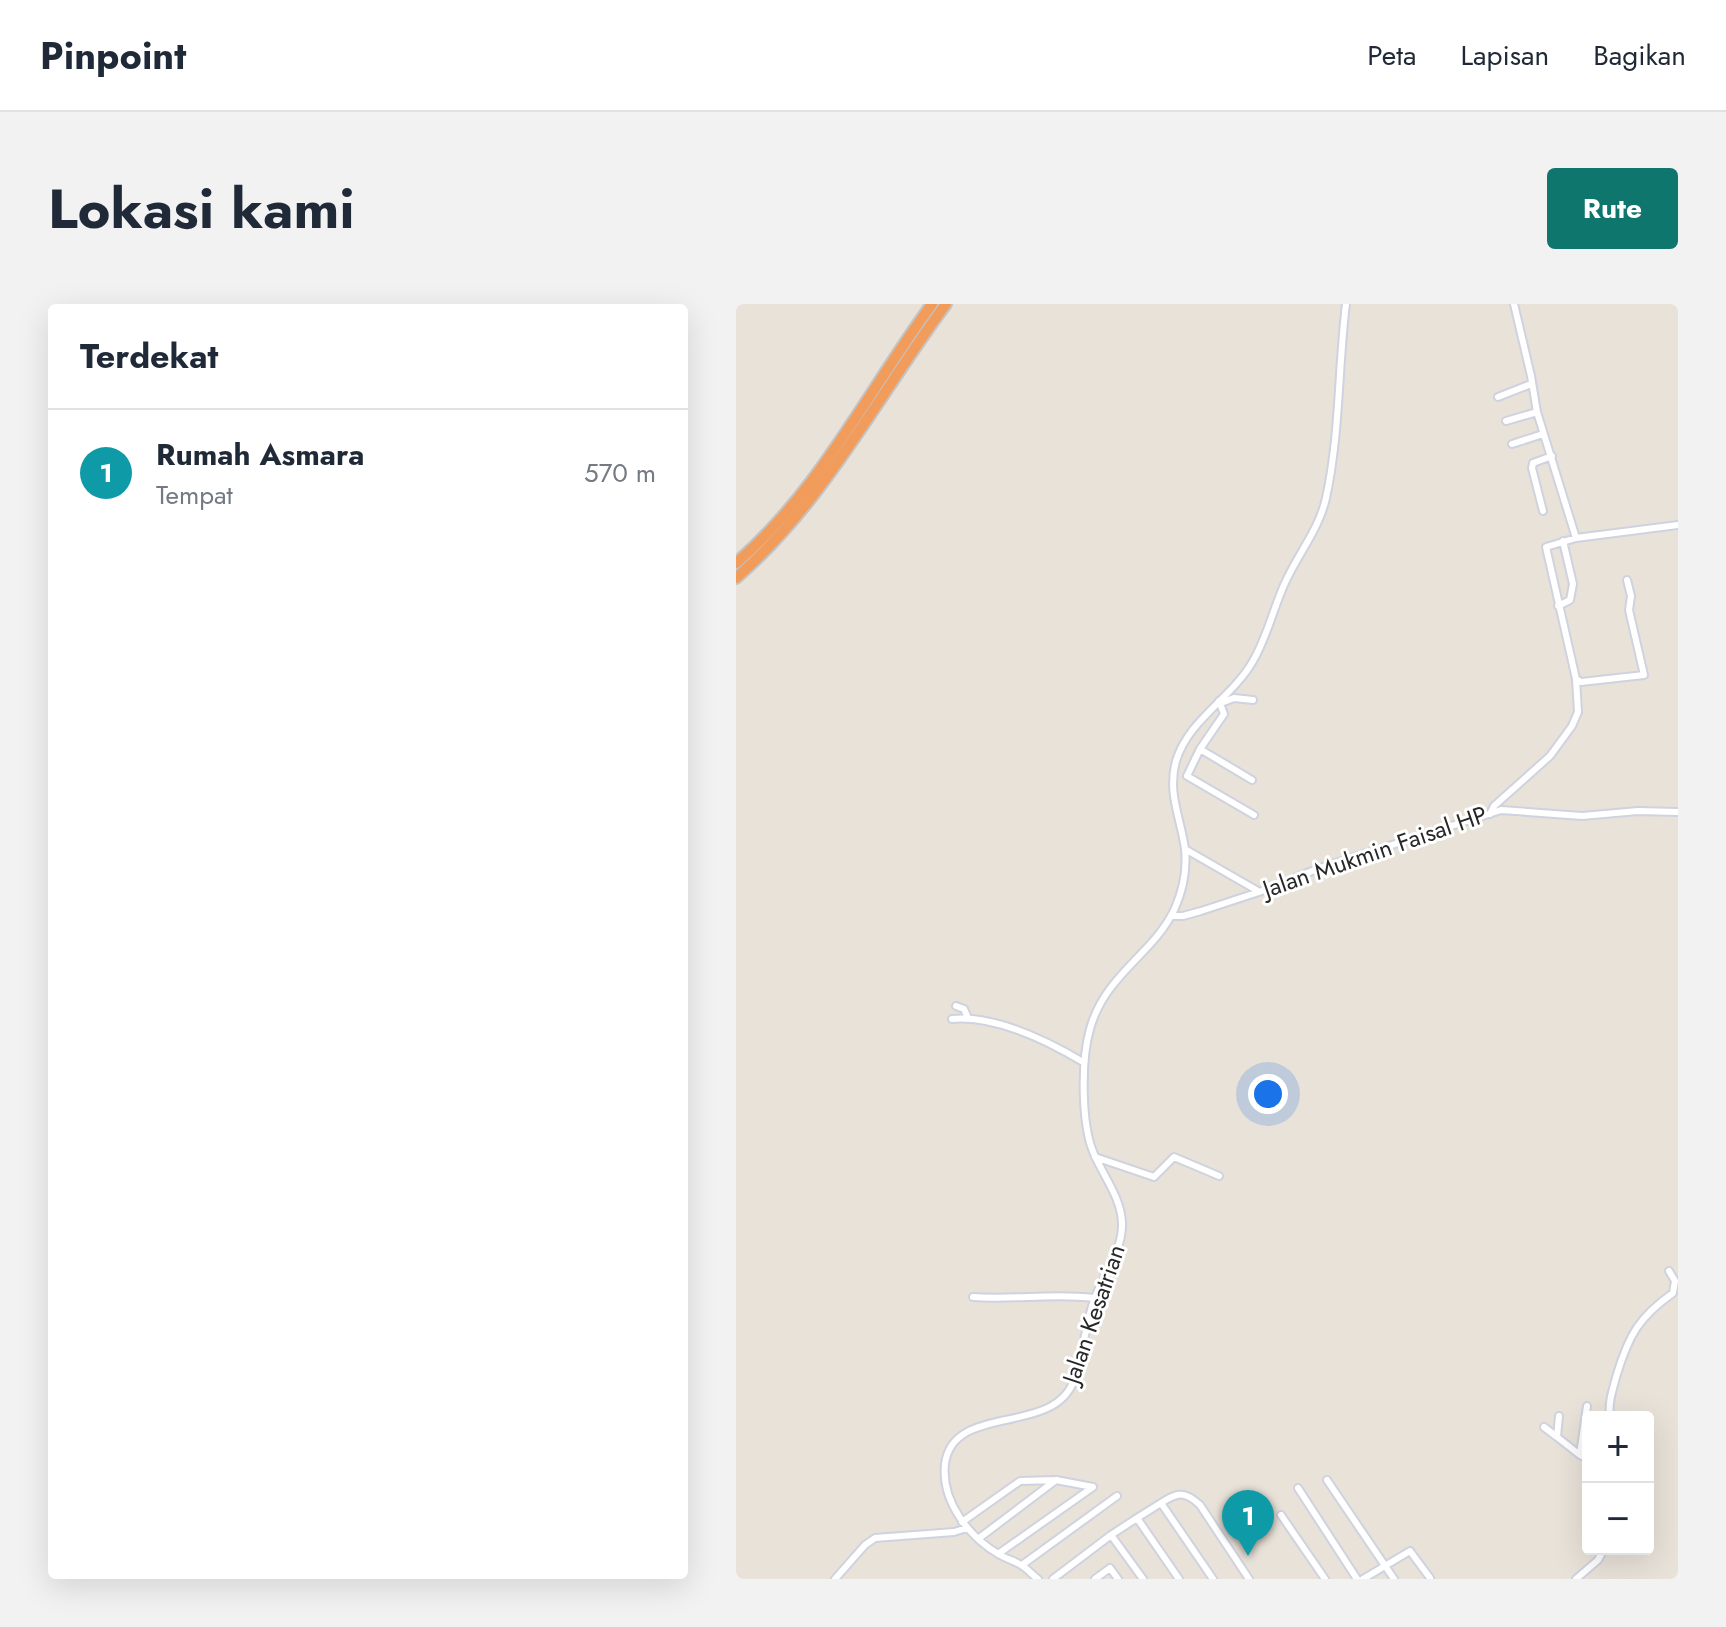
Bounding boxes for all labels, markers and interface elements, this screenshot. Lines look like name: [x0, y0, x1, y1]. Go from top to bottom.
text: Pinpoint: [40, 28, 186, 83]
text: Peta: [1367, 35, 1416, 76]
text: Lapisan: [1460, 35, 1549, 76]
text: Bagikan: [1593, 35, 1686, 76]
text: Lokasi kami: [48, 168, 355, 249]
button: Rute: [1547, 168, 1678, 249]
text: Terdekat: [80, 332, 218, 381]
text: Rumah Asmara: [156, 433, 365, 476]
text: 1: [99, 454, 113, 492]
text: 570 m: [584, 454, 656, 492]
text: Tempat: [156, 476, 233, 514]
street label: Jalan Mukmin Faisal HP: [1255, 797, 1492, 907]
your location: [1248, 1074, 1288, 1114]
street label: Jalan Kesatrian: [1052, 1240, 1134, 1391]
map controls: [1582, 1411, 1654, 1555]
button: +: [1582, 1411, 1654, 1483]
button: −: [1582, 1483, 1654, 1555]
pin: 1: [1222, 1490, 1274, 1556]

